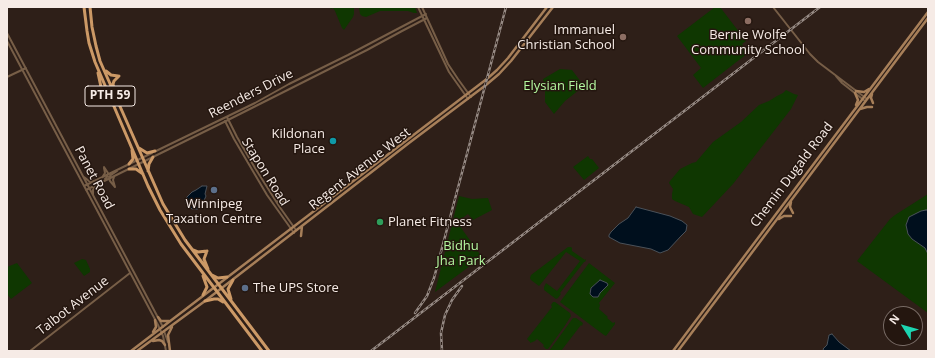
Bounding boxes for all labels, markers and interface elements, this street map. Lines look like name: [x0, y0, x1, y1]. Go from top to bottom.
marker: Bernie Wolfe Community School: [743, 16, 753, 26]
place label: Immanuel Christian School: [517, 22, 615, 53]
place label: Bernie Wolfe Community School: [691, 27, 805, 58]
marker: Immanuel Christian School: [618, 32, 628, 42]
street label: Reenders Drive: [206, 66, 296, 122]
park label: Elysian Field: [523, 78, 597, 94]
road number: PTH 59: [85, 86, 135, 106]
street label: Chemin Dugald Road: [747, 119, 837, 231]
street label: Regent Avenue West: [306, 125, 414, 213]
place label: Kildonan Place: [272, 126, 325, 157]
street label: Stapon Road: [238, 135, 292, 209]
marker: Kildonan Place: [328, 136, 338, 146]
street label: Panet Road: [71, 144, 117, 212]
marker: Winnipeg Taxation Centre: [209, 185, 219, 195]
place label: Winnipeg Taxation Centre: [166, 196, 262, 227]
place label: Planet Fitness: [388, 214, 472, 230]
marker: Planet Fitness: [375, 217, 385, 227]
park label: Bidhu Jha Park: [436, 238, 486, 269]
street label: Talbot Avenue: [34, 273, 112, 339]
place label: The UPS Store: [253, 280, 339, 296]
marker: The UPS Store: [240, 283, 250, 293]
north arrow: [883, 306, 923, 346]
text: N: [885, 311, 902, 327]

